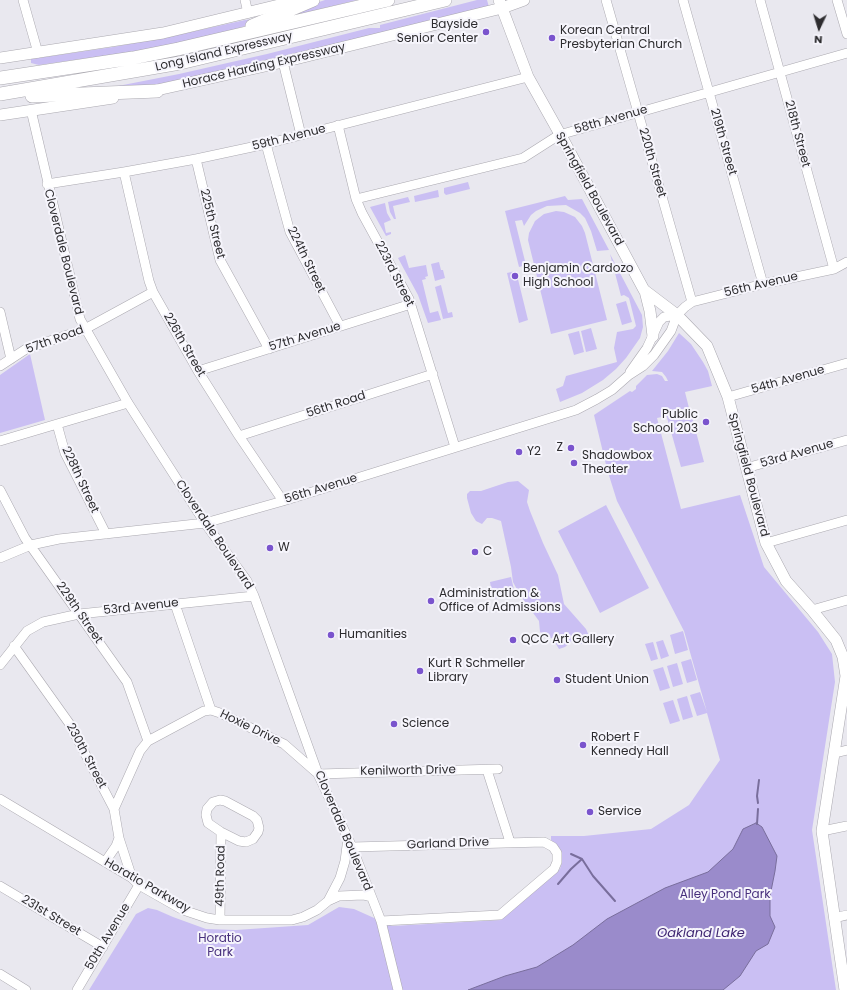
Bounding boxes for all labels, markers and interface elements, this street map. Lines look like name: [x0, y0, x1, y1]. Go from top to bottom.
north arrow: [799, 8, 839, 48]
place label: Bayside Senior Center: [397, 18, 478, 46]
place label: Korean Central Presbyterian Church: [560, 24, 682, 52]
marker: Bayside Senior Center: [481, 27, 491, 37]
street label: Long Island Expressway: [154, 29, 294, 75]
text: N: [813, 32, 823, 48]
marker: Korean Central Presbyterian Church: [547, 33, 557, 43]
street label: Horace Harding Expressway: [181, 40, 347, 92]
street label: 218th Street: [781, 99, 813, 169]
street label: 58th Avenue: [573, 103, 649, 137]
street label: 219th Street: [707, 107, 739, 177]
street label: 59th Avenue: [251, 122, 327, 154]
street label: 220th Street: [635, 127, 669, 199]
street label: Springfield Boulevard: [552, 130, 626, 248]
street label: 225th Street: [196, 187, 228, 261]
street label: Cloverdale Boulevard: [40, 188, 86, 316]
street label: 224th Street: [284, 225, 328, 295]
street label: 223rd Street: [371, 239, 417, 309]
place label: Benjamin Cardozo High School: [523, 262, 634, 290]
street label: 56th Avenue: [723, 269, 799, 301]
marker: Benjamin Cardozo High School: [510, 271, 520, 281]
street label: 226th Street: [160, 310, 208, 380]
street label: 57th Avenue: [267, 319, 343, 355]
street label: 57th Road: [24, 323, 86, 357]
street label: 54th Avenue: [750, 363, 826, 397]
street label: 56th Road: [304, 389, 368, 421]
place label: Public School 203: [633, 408, 698, 436]
street label: Springfield Boulevard: [725, 412, 771, 538]
marker: Public School 203: [701, 417, 711, 427]
street label: 53rd Avenue: [759, 437, 835, 471]
place label: Z: [557, 441, 563, 455]
marker: Z: [566, 443, 576, 453]
street label: 228th Street: [58, 444, 102, 516]
place label: Y2: [527, 445, 541, 459]
marker: Y2: [514, 447, 524, 457]
place label: Shadowbox Theater: [582, 449, 652, 477]
marker: Shadowbox Theater: [569, 458, 579, 468]
street label: 56th Avenue: [283, 471, 359, 507]
street label: Cloverdale Boulevard: [172, 478, 256, 592]
place label: W: [278, 541, 290, 555]
marker: W: [265, 543, 275, 553]
place label: C: [483, 545, 492, 559]
marker: C: [470, 547, 480, 557]
street label: 229th Street: [53, 579, 105, 647]
place label: Administration & Office of Admissions: [439, 587, 561, 615]
street label: 53rd Avenue: [103, 596, 179, 618]
marker: Administration & Office of Admissions: [426, 596, 436, 606]
place label: Humanities: [339, 628, 407, 642]
marker: Humanities: [326, 630, 336, 640]
place label: QCC Art Gallery: [521, 633, 614, 647]
marker: QCC Art Gallery: [508, 635, 518, 645]
place label: Kurt R Schmeller Library: [428, 657, 525, 685]
marker: Kurt R Schmeller Library: [415, 666, 425, 676]
place label: Student Union: [565, 673, 649, 687]
marker: Student Union: [552, 675, 562, 685]
street label: Hoxie Drive: [217, 707, 283, 749]
place label: Science: [402, 717, 449, 731]
marker: Science: [389, 719, 399, 729]
street label: 230th Street: [63, 721, 109, 791]
place label: Robert F Kennedy Hall: [591, 731, 669, 759]
marker: Robert F Kennedy Hall: [578, 740, 588, 750]
street label: Kenilworth Drive: [360, 763, 456, 779]
street label: Cloverdale Boulevard: [311, 769, 375, 893]
place label: Service: [598, 805, 641, 819]
marker: Service: [585, 807, 595, 817]
street label: Garland Drive: [407, 835, 489, 853]
street label: 49th Road: [213, 845, 229, 907]
street label: Horatio Parkway: [101, 855, 193, 917]
park label: Alley Pond Park: [680, 888, 770, 902]
street label: 231st Street: [19, 893, 83, 939]
street label: 50th Avenue: [82, 901, 134, 973]
water label: Oakland Lake: [657, 926, 745, 942]
park label: Horatio Park: [198, 932, 242, 960]

